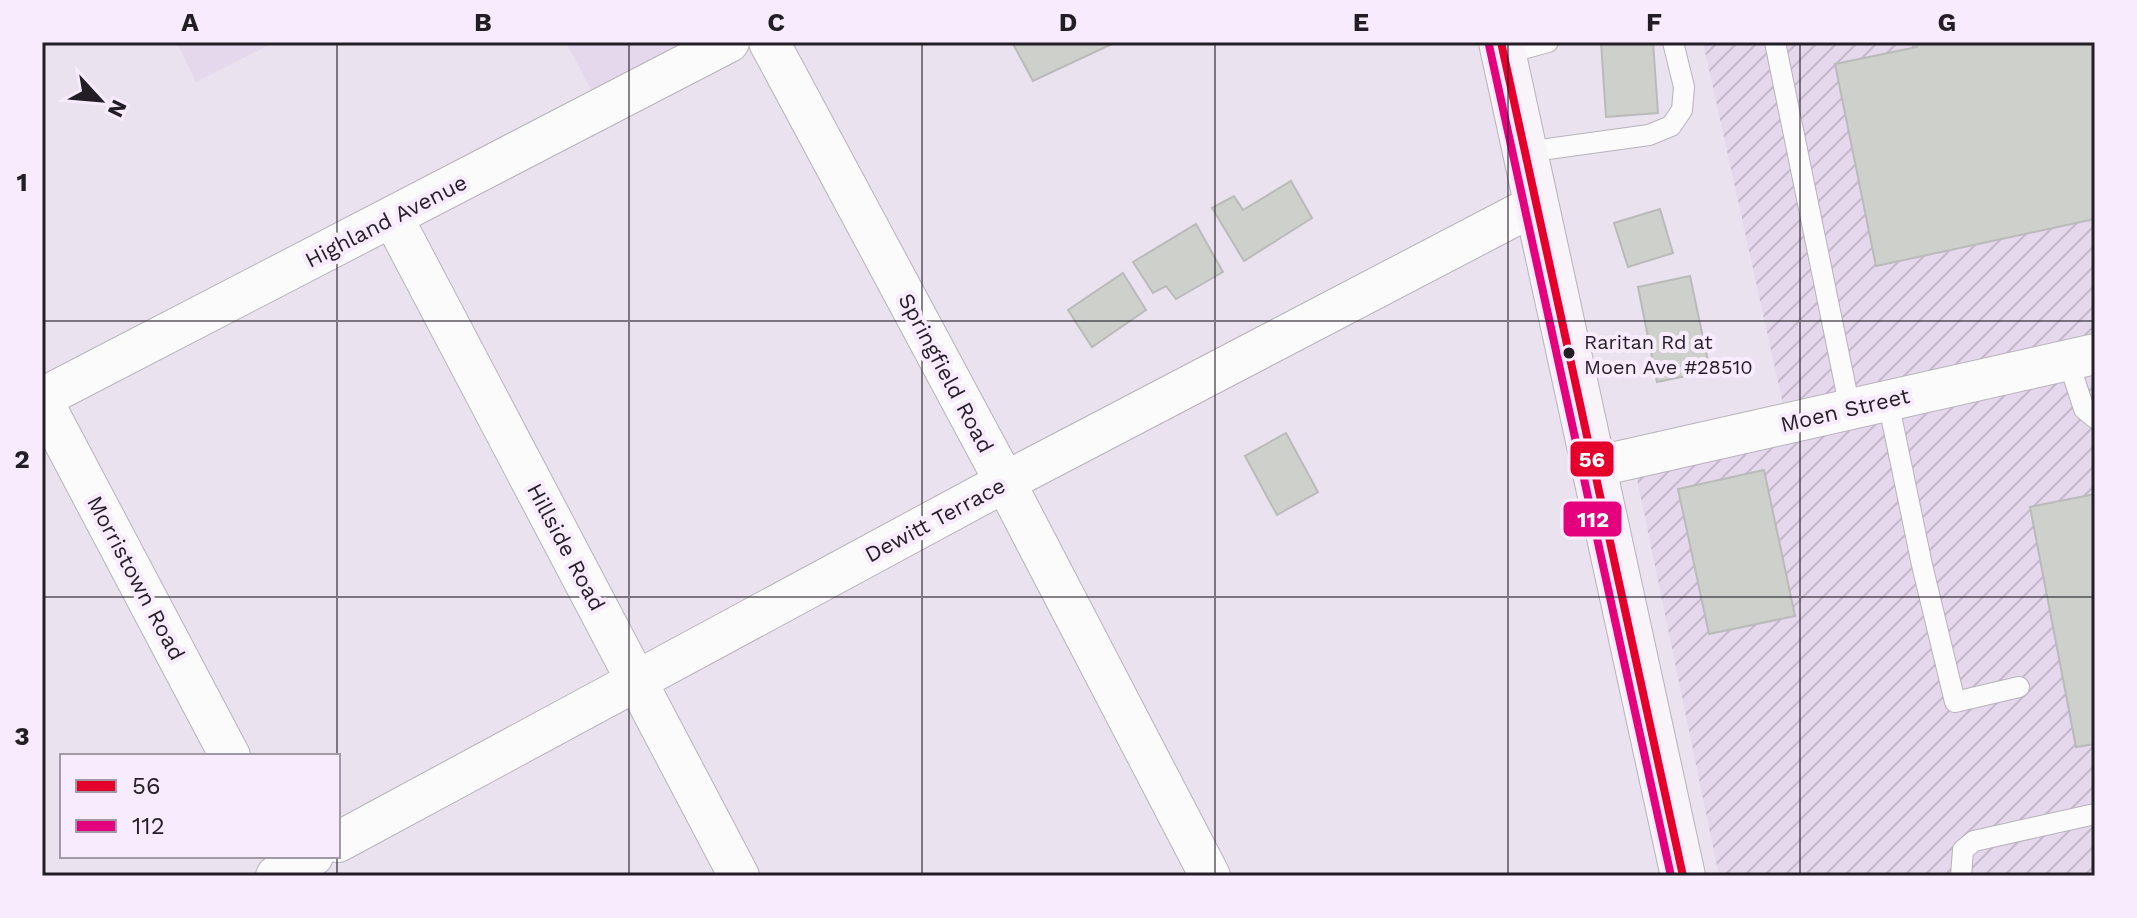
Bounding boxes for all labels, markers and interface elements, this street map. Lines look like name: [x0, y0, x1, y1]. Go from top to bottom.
text: A: [181, 7, 199, 37]
text: B: [474, 7, 492, 37]
text: C: [767, 7, 785, 37]
text: D: [1059, 7, 1077, 37]
text: E: [1353, 7, 1369, 37]
text: F: [1646, 7, 1662, 37]
text: G: [1938, 7, 1956, 37]
north arrow: [60, 60, 140, 140]
text: N: [103, 96, 132, 121]
text: 1: [16, 167, 28, 197]
street label: Highland Avenue: [301, 169, 471, 273]
street label: Springfield Road: [893, 289, 999, 457]
place label: Raritan Rd at Moen Ave #28510: [1584, 330, 1753, 379]
marker: Raritan Rd at Moen Ave #28510: [1561, 345, 1577, 361]
street label: Moen Street: [1778, 383, 1912, 437]
line badge: 56: [1569, 440, 1615, 478]
text: 2: [14, 444, 30, 474]
text: 56: [1579, 447, 1605, 472]
street label: Dewitt Terrace: [861, 473, 1009, 567]
street label: Hillside Road: [522, 479, 610, 615]
street label: Morristown Road: [82, 492, 190, 664]
line badge: 112: [1562, 500, 1623, 538]
text: 112: [1577, 507, 1609, 532]
text: 3: [14, 721, 30, 751]
legend: [60, 754, 340, 858]
text: 56: [132, 772, 161, 800]
text: 112: [132, 812, 165, 840]

